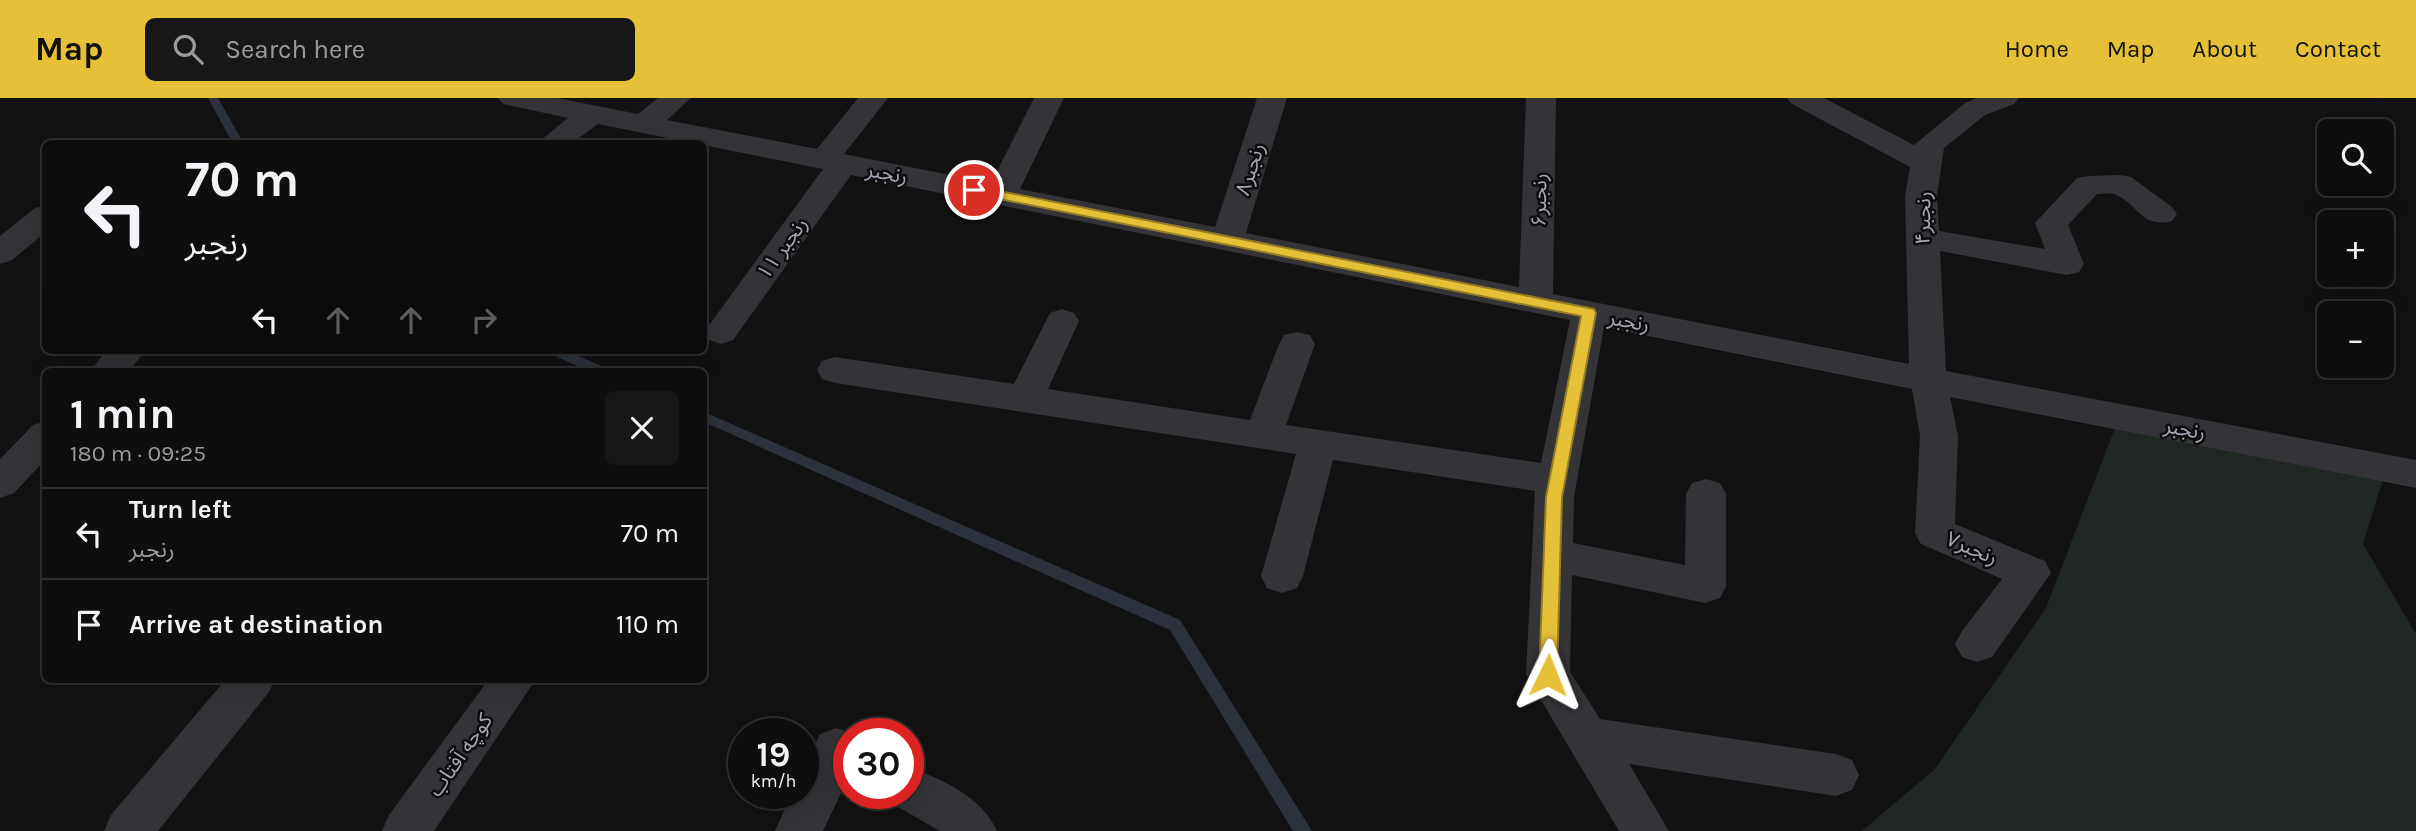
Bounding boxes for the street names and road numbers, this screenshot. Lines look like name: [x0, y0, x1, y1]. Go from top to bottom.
street label: رنجبر۸: [1230, 140, 1270, 198]
street label: رنجبر: [863, 157, 910, 189]
street label: رنجبر۶: [1527, 173, 1551, 227]
street label: رنجبر۴: [1911, 191, 1935, 245]
street label: رنجبر ۱۱: [752, 212, 812, 284]
street label: رنجبر: [1605, 305, 1652, 337]
street label: رنجبر: [2161, 413, 2208, 445]
street label: رنجبر۷: [1943, 526, 2001, 570]
street label: کوچه آفتاب: [423, 709, 498, 802]

